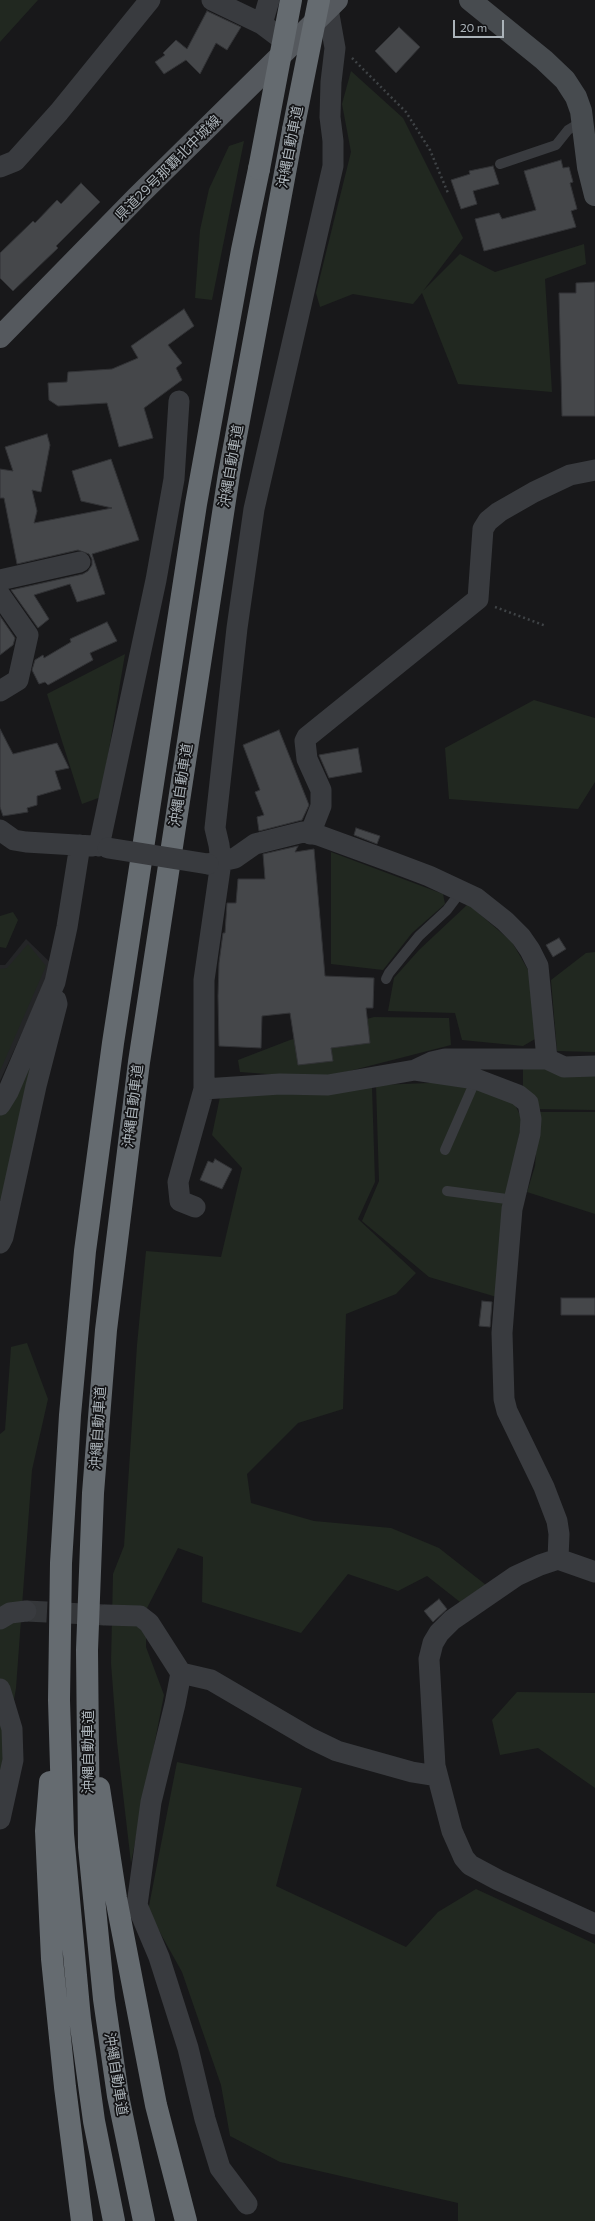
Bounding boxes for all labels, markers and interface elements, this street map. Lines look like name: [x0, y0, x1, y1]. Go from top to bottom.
scale bar: [455, 12, 506, 38]
text: 20 m: [460, 20, 487, 34]
street label: 沖縄自動車道: [274, 104, 306, 190]
street label: 県道29号那覇北中城線: [112, 112, 224, 224]
street label: 沖縄自動車道: [215, 423, 247, 509]
street label: 沖縄自動車道: [166, 742, 196, 828]
street label: 沖縄自動車道: [120, 1063, 146, 1149]
street label: 沖縄自動車道: [87, 1386, 109, 1470]
street label: 沖縄自動車道: [80, 1710, 96, 1794]
street label: 沖縄自動車道: [101, 2031, 131, 2117]

